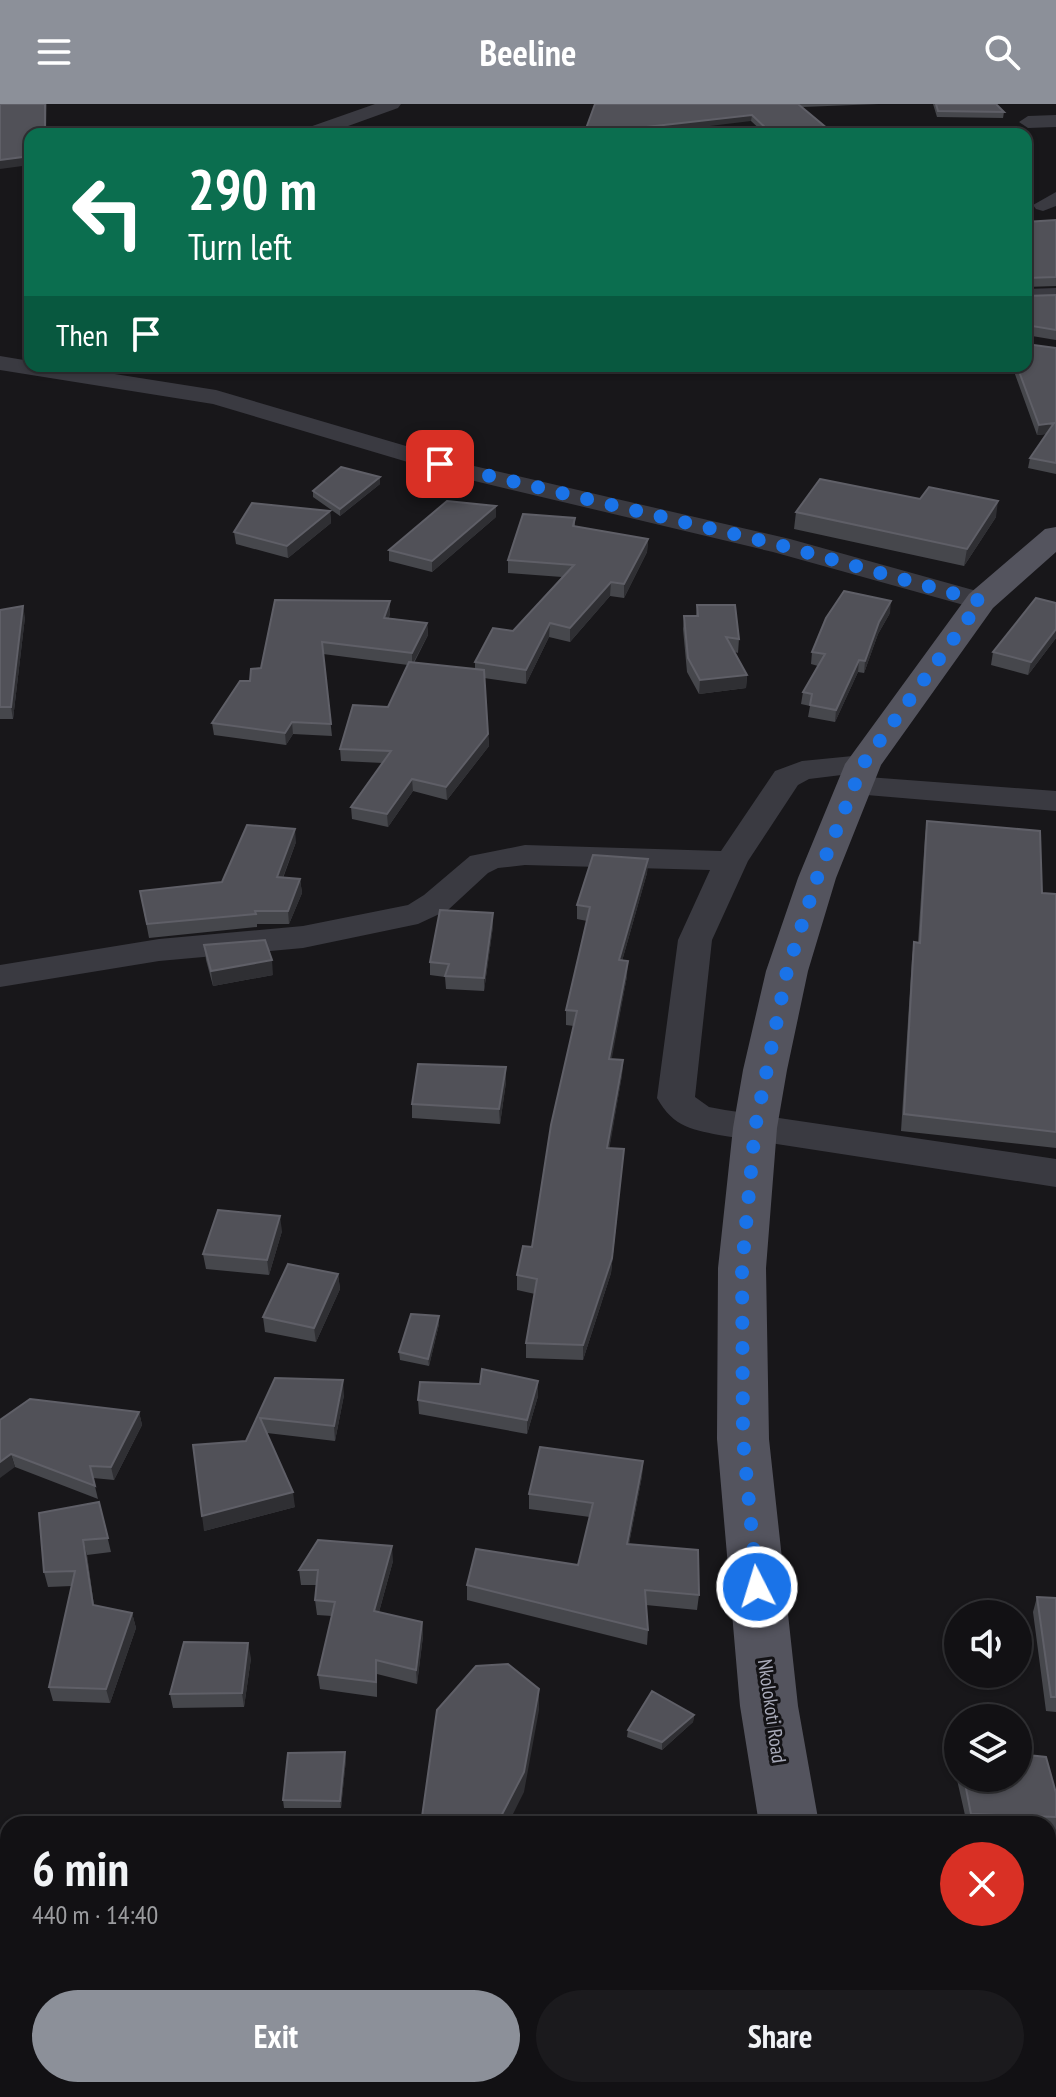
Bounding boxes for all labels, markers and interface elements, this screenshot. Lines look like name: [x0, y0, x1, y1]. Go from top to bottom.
text: Beeline: [480, 29, 576, 76]
icon: menu: [32, 30, 76, 74]
icon: search: [980, 30, 1024, 74]
text: 290 m: [188, 153, 317, 225]
icon: left: [56, 160, 160, 264]
text: Turn left: [188, 223, 292, 270]
icon: arrive: [124, 312, 168, 356]
text: Then: [56, 315, 108, 354]
pin: [406, 430, 474, 498]
icon: arrive: [418, 442, 462, 486]
position arrow: [715, 1545, 799, 1629]
map controls: [944, 1600, 1032, 1792]
button: sound: [944, 1600, 1032, 1688]
street label: Nkolokoti Road: [752, 1657, 792, 1765]
button: layers: [944, 1704, 1032, 1792]
text: 6 min: [32, 1837, 129, 1899]
button: close: [940, 1842, 1024, 1926]
text: 440 m · 14:40: [32, 1898, 158, 1931]
button: Exit: [32, 1990, 520, 2082]
button: Share: [536, 1990, 1024, 2082]

